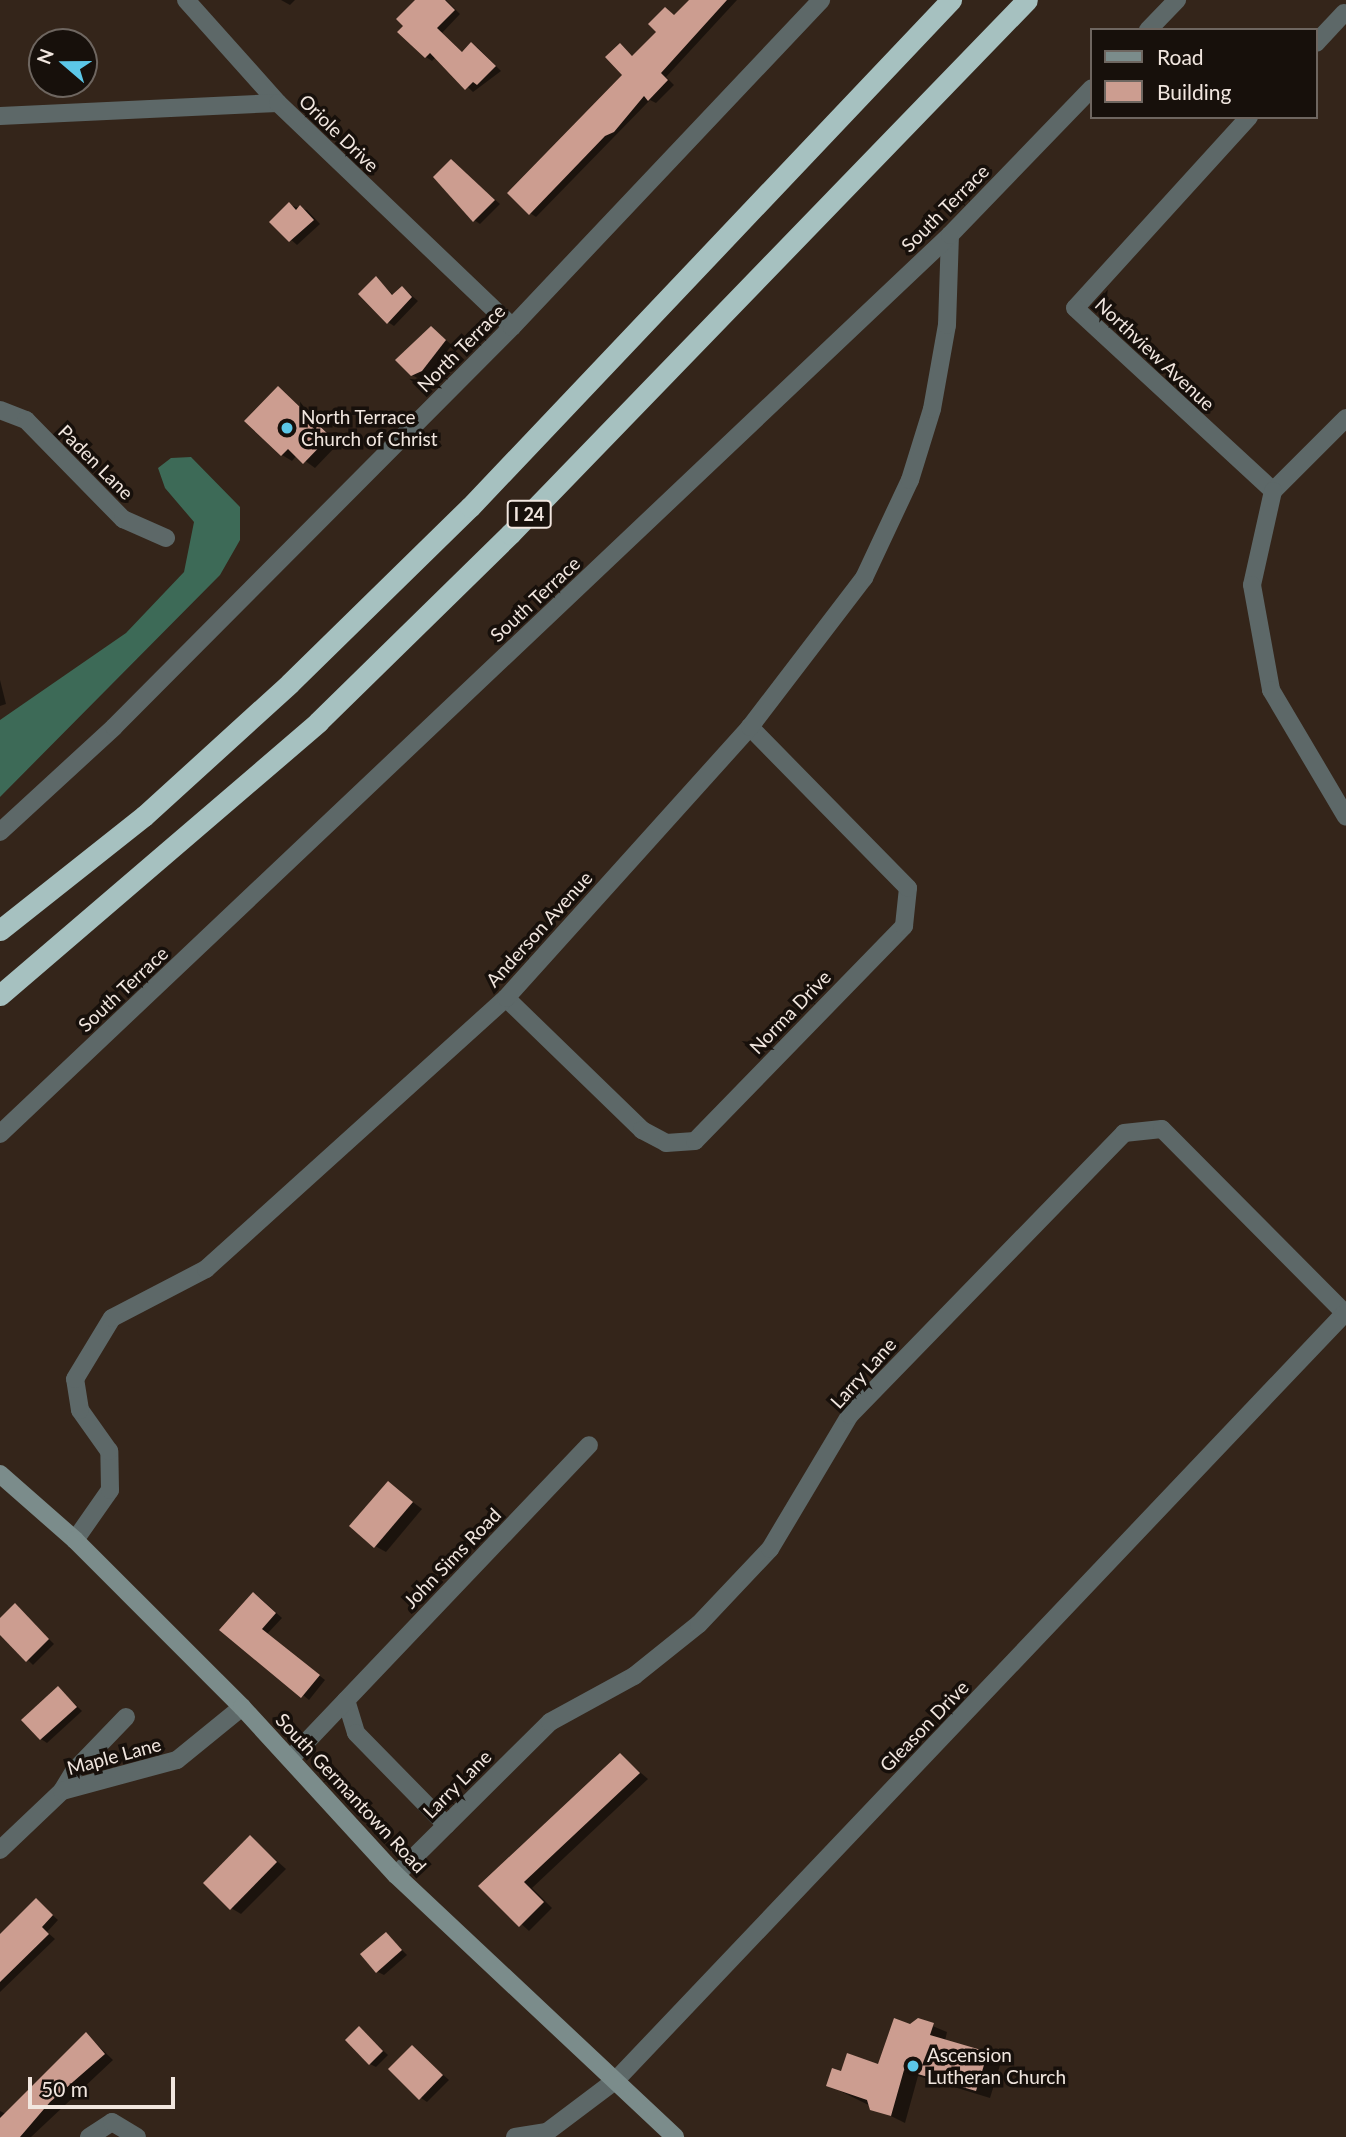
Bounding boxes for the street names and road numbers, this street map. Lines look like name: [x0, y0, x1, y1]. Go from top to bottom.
street label: Oriole Drive: [294, 89, 384, 177]
street label: South Terrace: [896, 159, 994, 257]
street label: Northview Avenue: [1090, 292, 1220, 416]
street label: North Terrace: [412, 299, 510, 397]
street label: Paden Lane: [54, 420, 138, 504]
road number: I 24: [506, 500, 552, 528]
street label: South Terrace: [485, 551, 585, 647]
street label: Anderson Avenue: [481, 866, 597, 992]
street label: South Terrace: [73, 941, 173, 1037]
street label: Norma Drive: [745, 966, 835, 1058]
street label: Larry Lane: [825, 1333, 901, 1413]
street label: John Sims Road: [399, 1503, 505, 1613]
street label: Gleason Drive: [875, 1676, 973, 1776]
street label: South Germantown Road: [271, 1708, 431, 1878]
street label: Maple Lane: [64, 1732, 164, 1780]
street label: Larry Lane: [418, 1745, 496, 1823]

